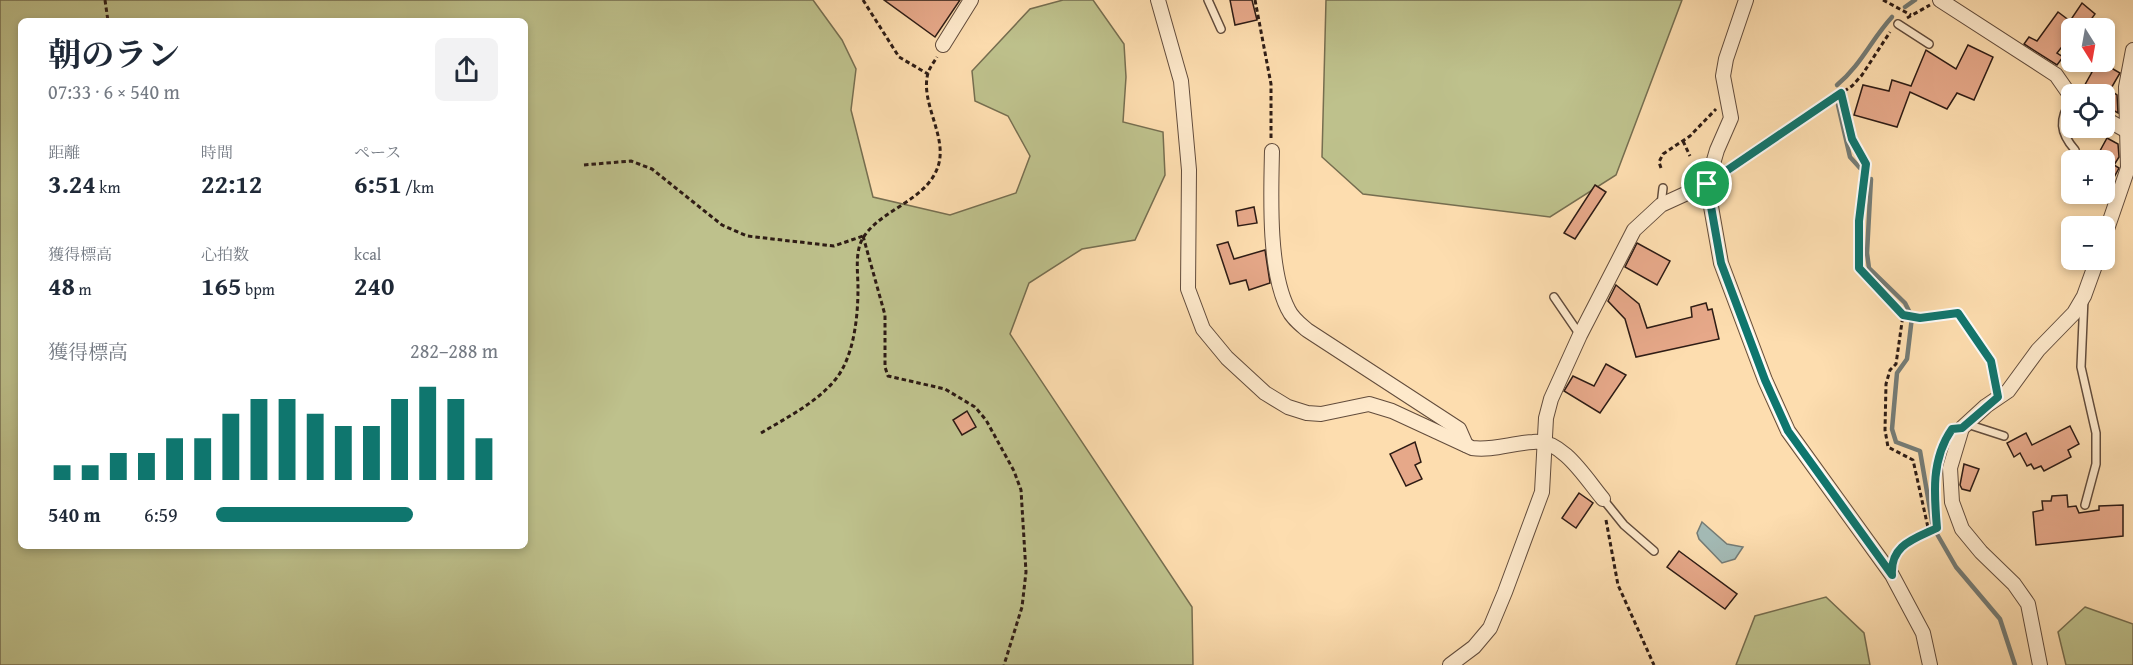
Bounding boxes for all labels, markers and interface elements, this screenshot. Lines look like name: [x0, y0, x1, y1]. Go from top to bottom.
north arrow: [2061, 18, 2115, 72]
map controls: [2061, 18, 2115, 270]
text: 朝のラン: [48, 30, 180, 78]
button: share: [435, 38, 498, 101]
text: 07:33 · 6 × 540 m: [48, 77, 180, 106]
button: locate: [2061, 84, 2115, 138]
text: 距離: [48, 140, 80, 164]
text: 時間: [201, 140, 233, 164]
text: ペース: [354, 140, 401, 164]
button: +: [2061, 150, 2115, 204]
pin: [1681, 158, 1732, 209]
text: 3.24: [48, 164, 96, 203]
text: 22:12: [201, 164, 262, 203]
text: 6:51: [354, 164, 402, 203]
icon: arrive: [1690, 167, 1723, 200]
text: km: [96, 175, 120, 199]
text: /km: [402, 175, 434, 199]
button: −: [2061, 216, 2115, 270]
text: 獲得標高: [48, 242, 112, 266]
text: 心拍数: [201, 242, 249, 266]
text: kcal: [354, 242, 381, 266]
text: 48: [48, 266, 75, 305]
text: 165: [201, 266, 241, 305]
text: 240: [354, 266, 394, 305]
text: m: [75, 277, 92, 301]
text: bpm: [241, 277, 275, 301]
text: 282–288 m: [410, 336, 498, 365]
text: 獲得標高: [48, 337, 128, 366]
text: 540 m: [48, 500, 101, 529]
text: 6:59: [144, 500, 178, 529]

